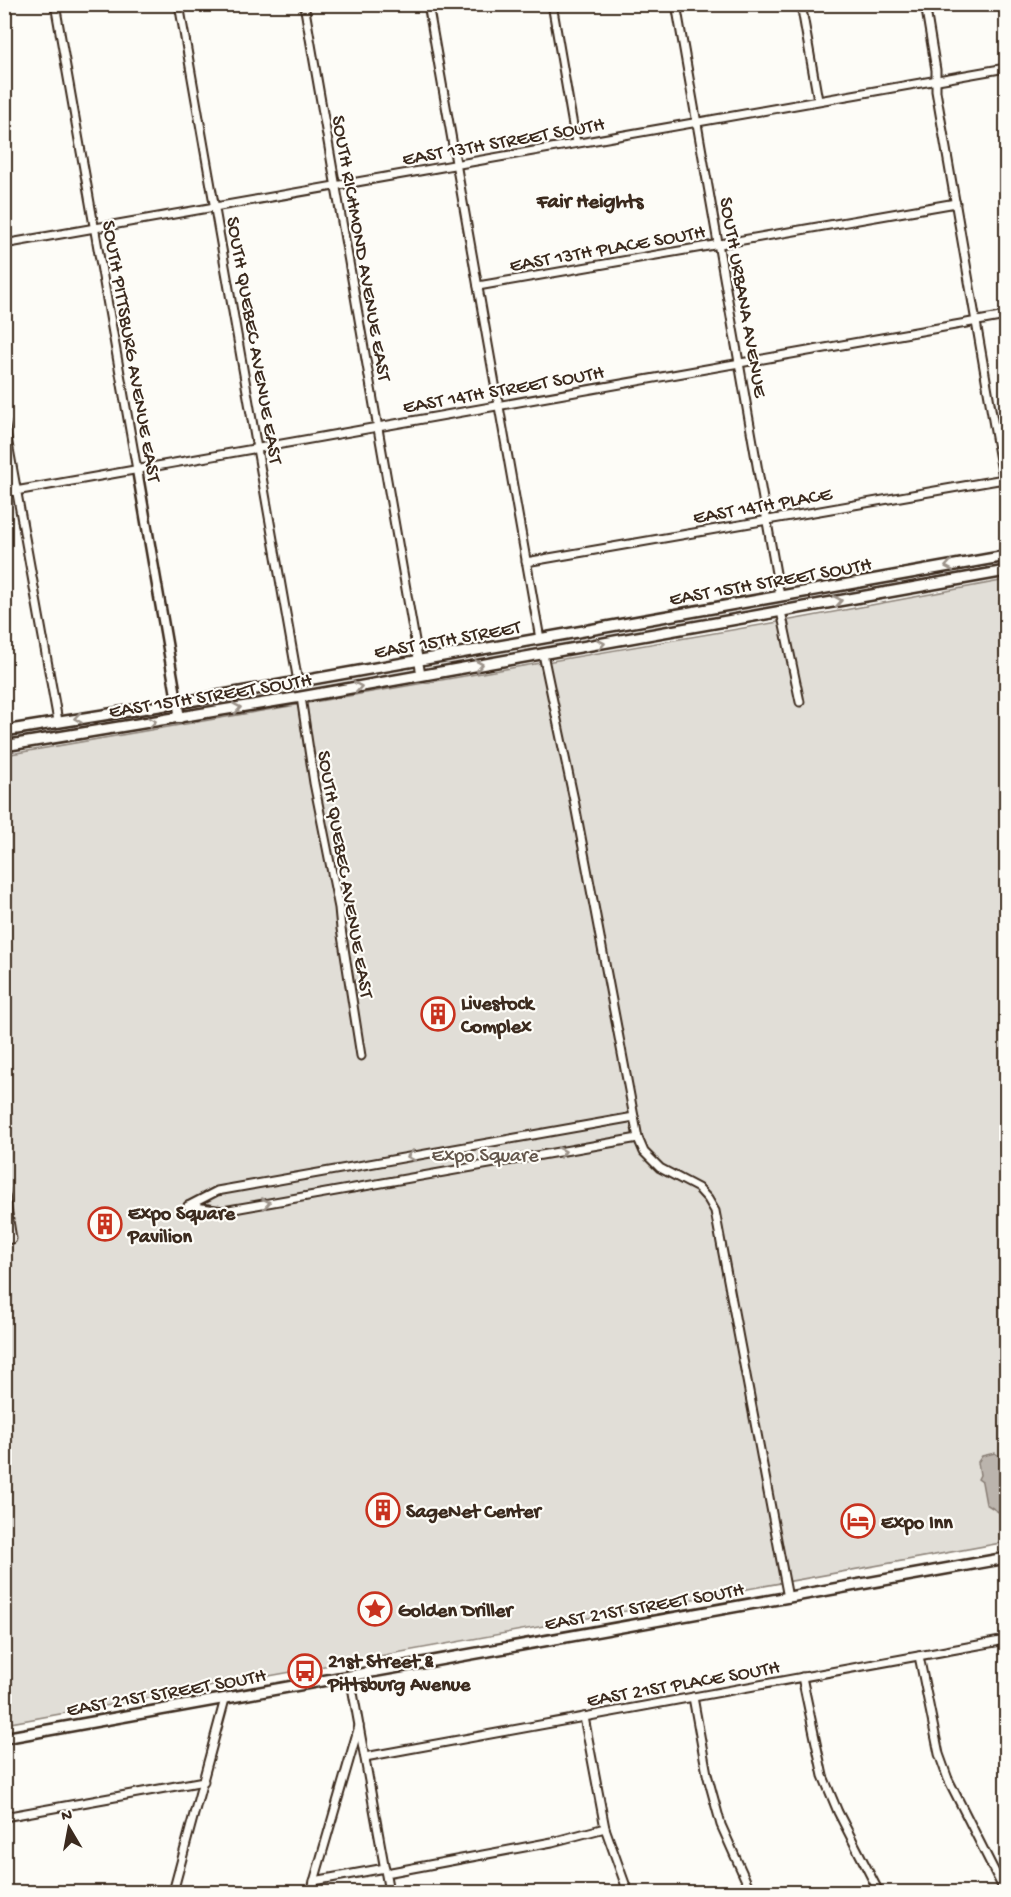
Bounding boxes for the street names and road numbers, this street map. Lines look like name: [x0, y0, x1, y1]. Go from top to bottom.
street label: SOUTH RICHMOND AVENUE EAST: [325, 114, 394, 385]
street label: EAST 13TH STREET SOUTH: [401, 114, 607, 173]
street label: SOUTH URBANA AVENUE: [713, 196, 771, 401]
street label: SOUTH QUEBEC AVENUE EAST: [219, 215, 286, 467]
street label: SOUTH PITTSBURG AVENUE EAST: [95, 219, 164, 485]
street label: EAST 13TH PLACE SOUTH: [508, 222, 708, 279]
street label: EAST 14TH STREET SOUTH: [401, 362, 607, 420]
street label: EAST 14TH PLACE: [691, 484, 835, 531]
street label: EAST 15TH STREET SOUTH: [668, 554, 874, 613]
street label: EAST 15TH STREET: [372, 617, 524, 666]
street label: EAST 15TH STREET SOUTH: [107, 670, 314, 725]
street label: SOUTH QUEBEC AVENUE EAST: [310, 749, 377, 1001]
street label: EAST 21ST STREET SOUTH: [543, 1579, 747, 1637]
street label: EAST 21ST PLACE SOUTH: [585, 1657, 783, 1714]
street label: EAST 21ST STREET SOUTH: [65, 1665, 269, 1723]

